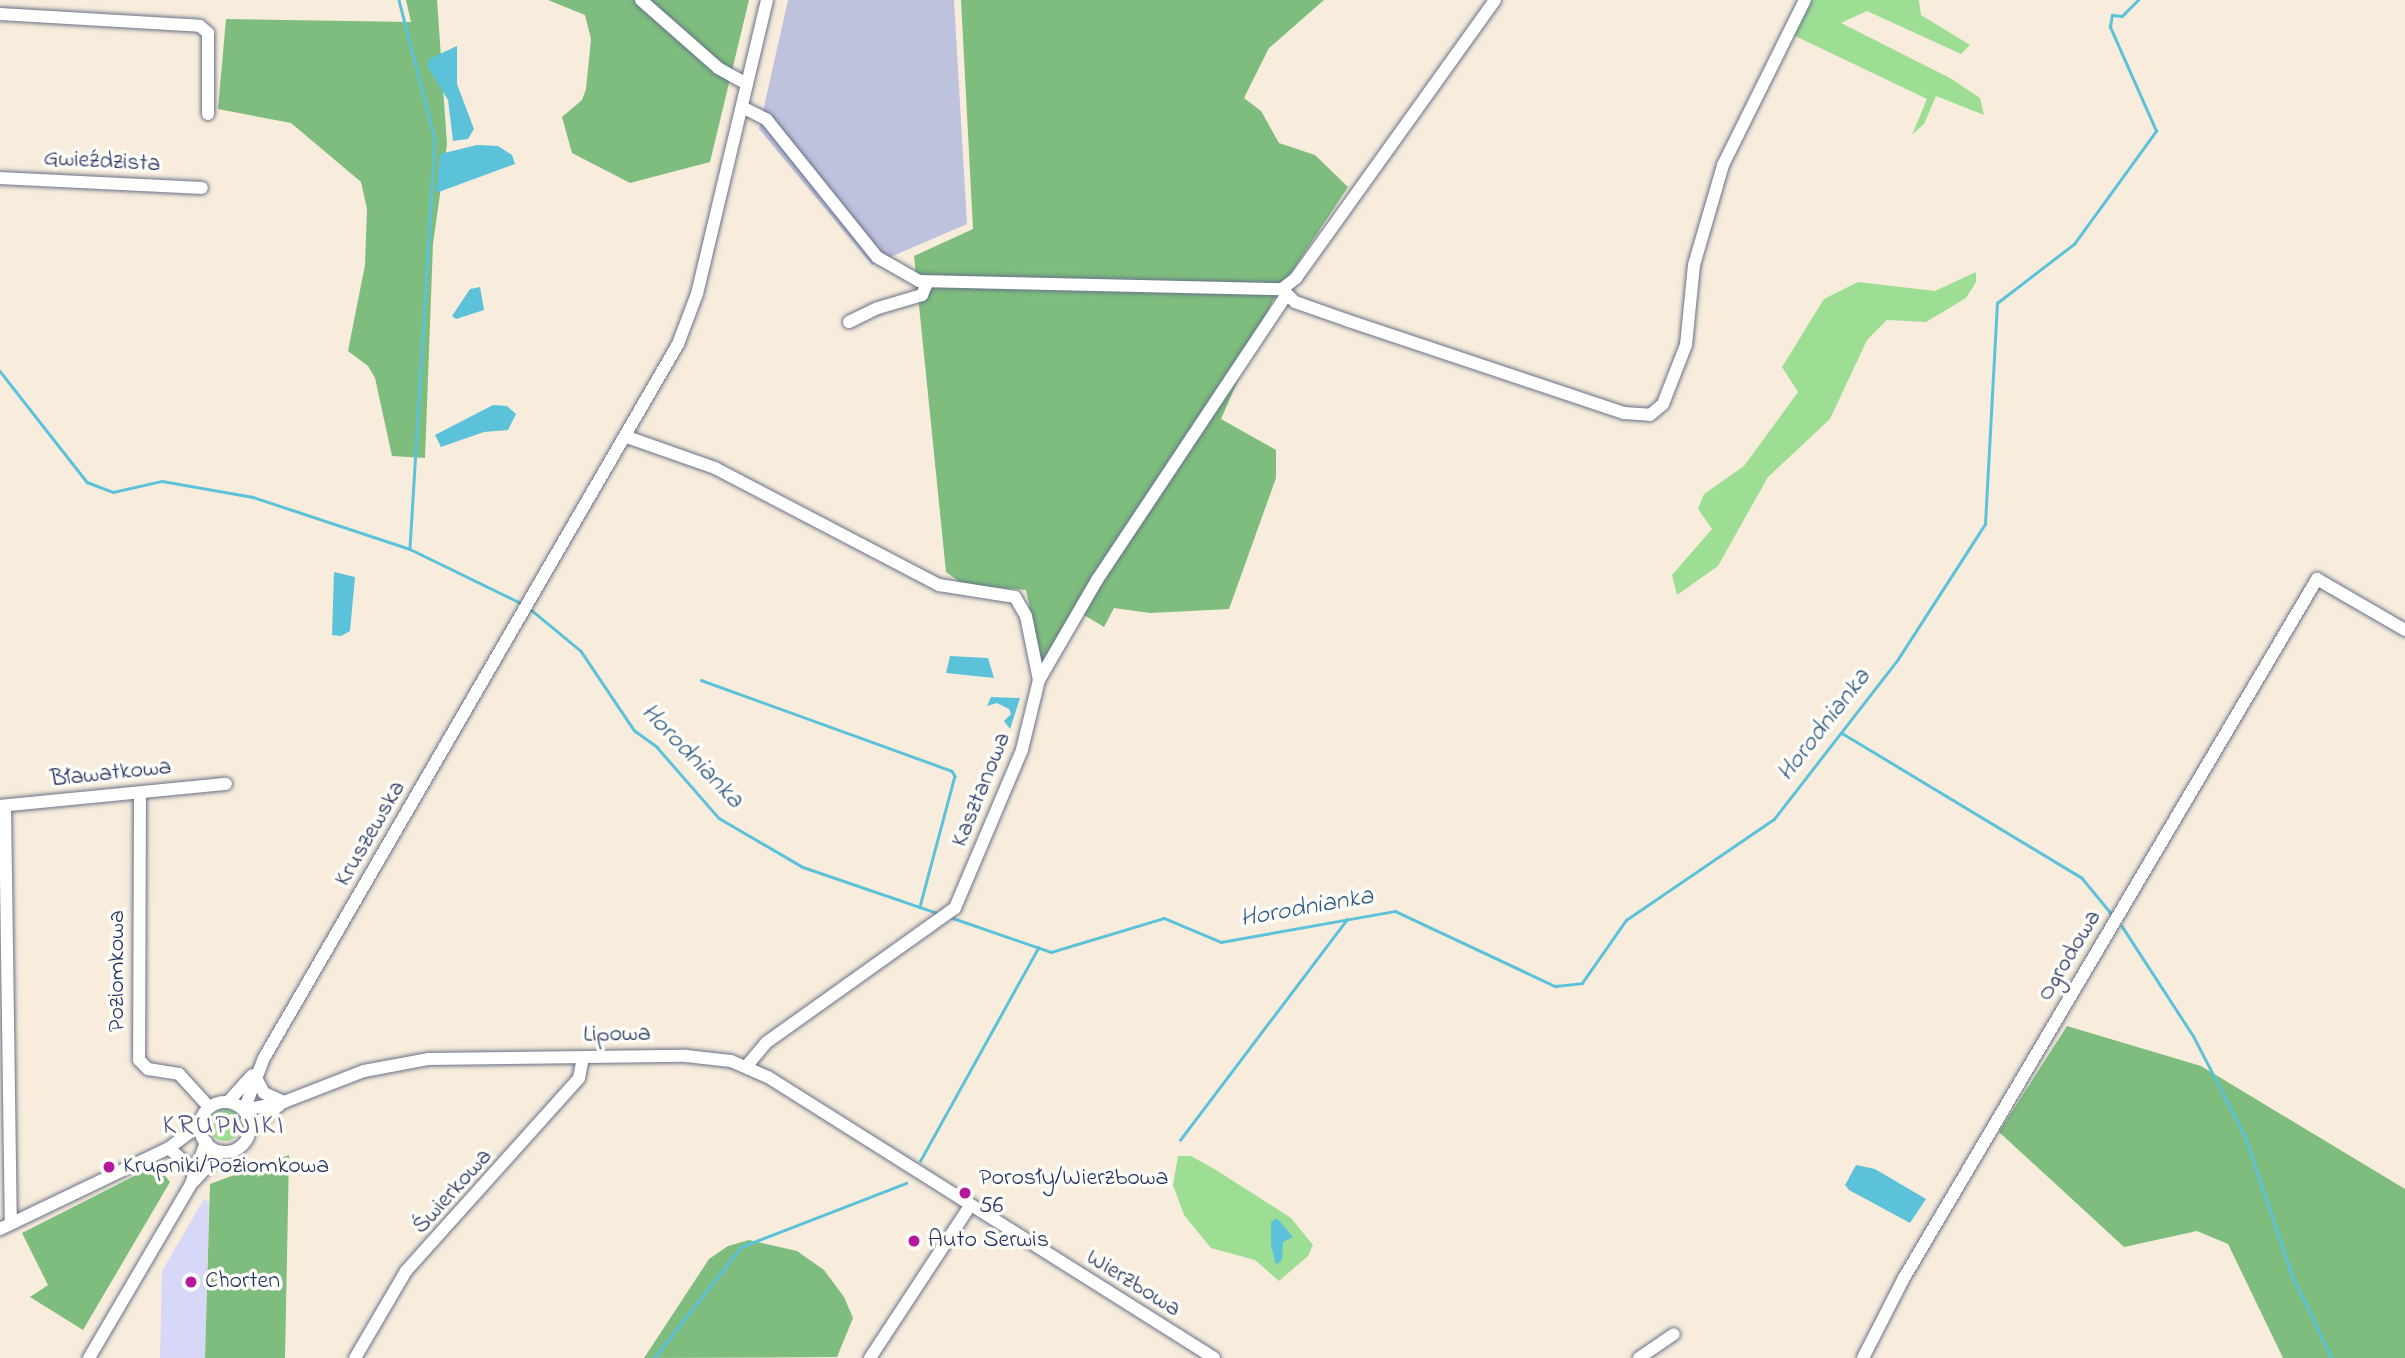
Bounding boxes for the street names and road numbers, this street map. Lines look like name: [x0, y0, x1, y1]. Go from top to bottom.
street label: Gwieździsta: [43, 145, 161, 179]
street label: Kasztanowa: [946, 729, 1018, 851]
street label: Bławatkowa: [49, 753, 173, 795]
street label: Kruszewska: [329, 776, 413, 892]
street label: Ogrodowa: [2032, 905, 2108, 1007]
street label: Poziomkowa: [104, 910, 132, 1032]
street label: Lipowa: [583, 1020, 651, 1050]
street label: Świerkowa: [407, 1143, 499, 1241]
street label: Wierzbowa: [1080, 1244, 1186, 1324]

